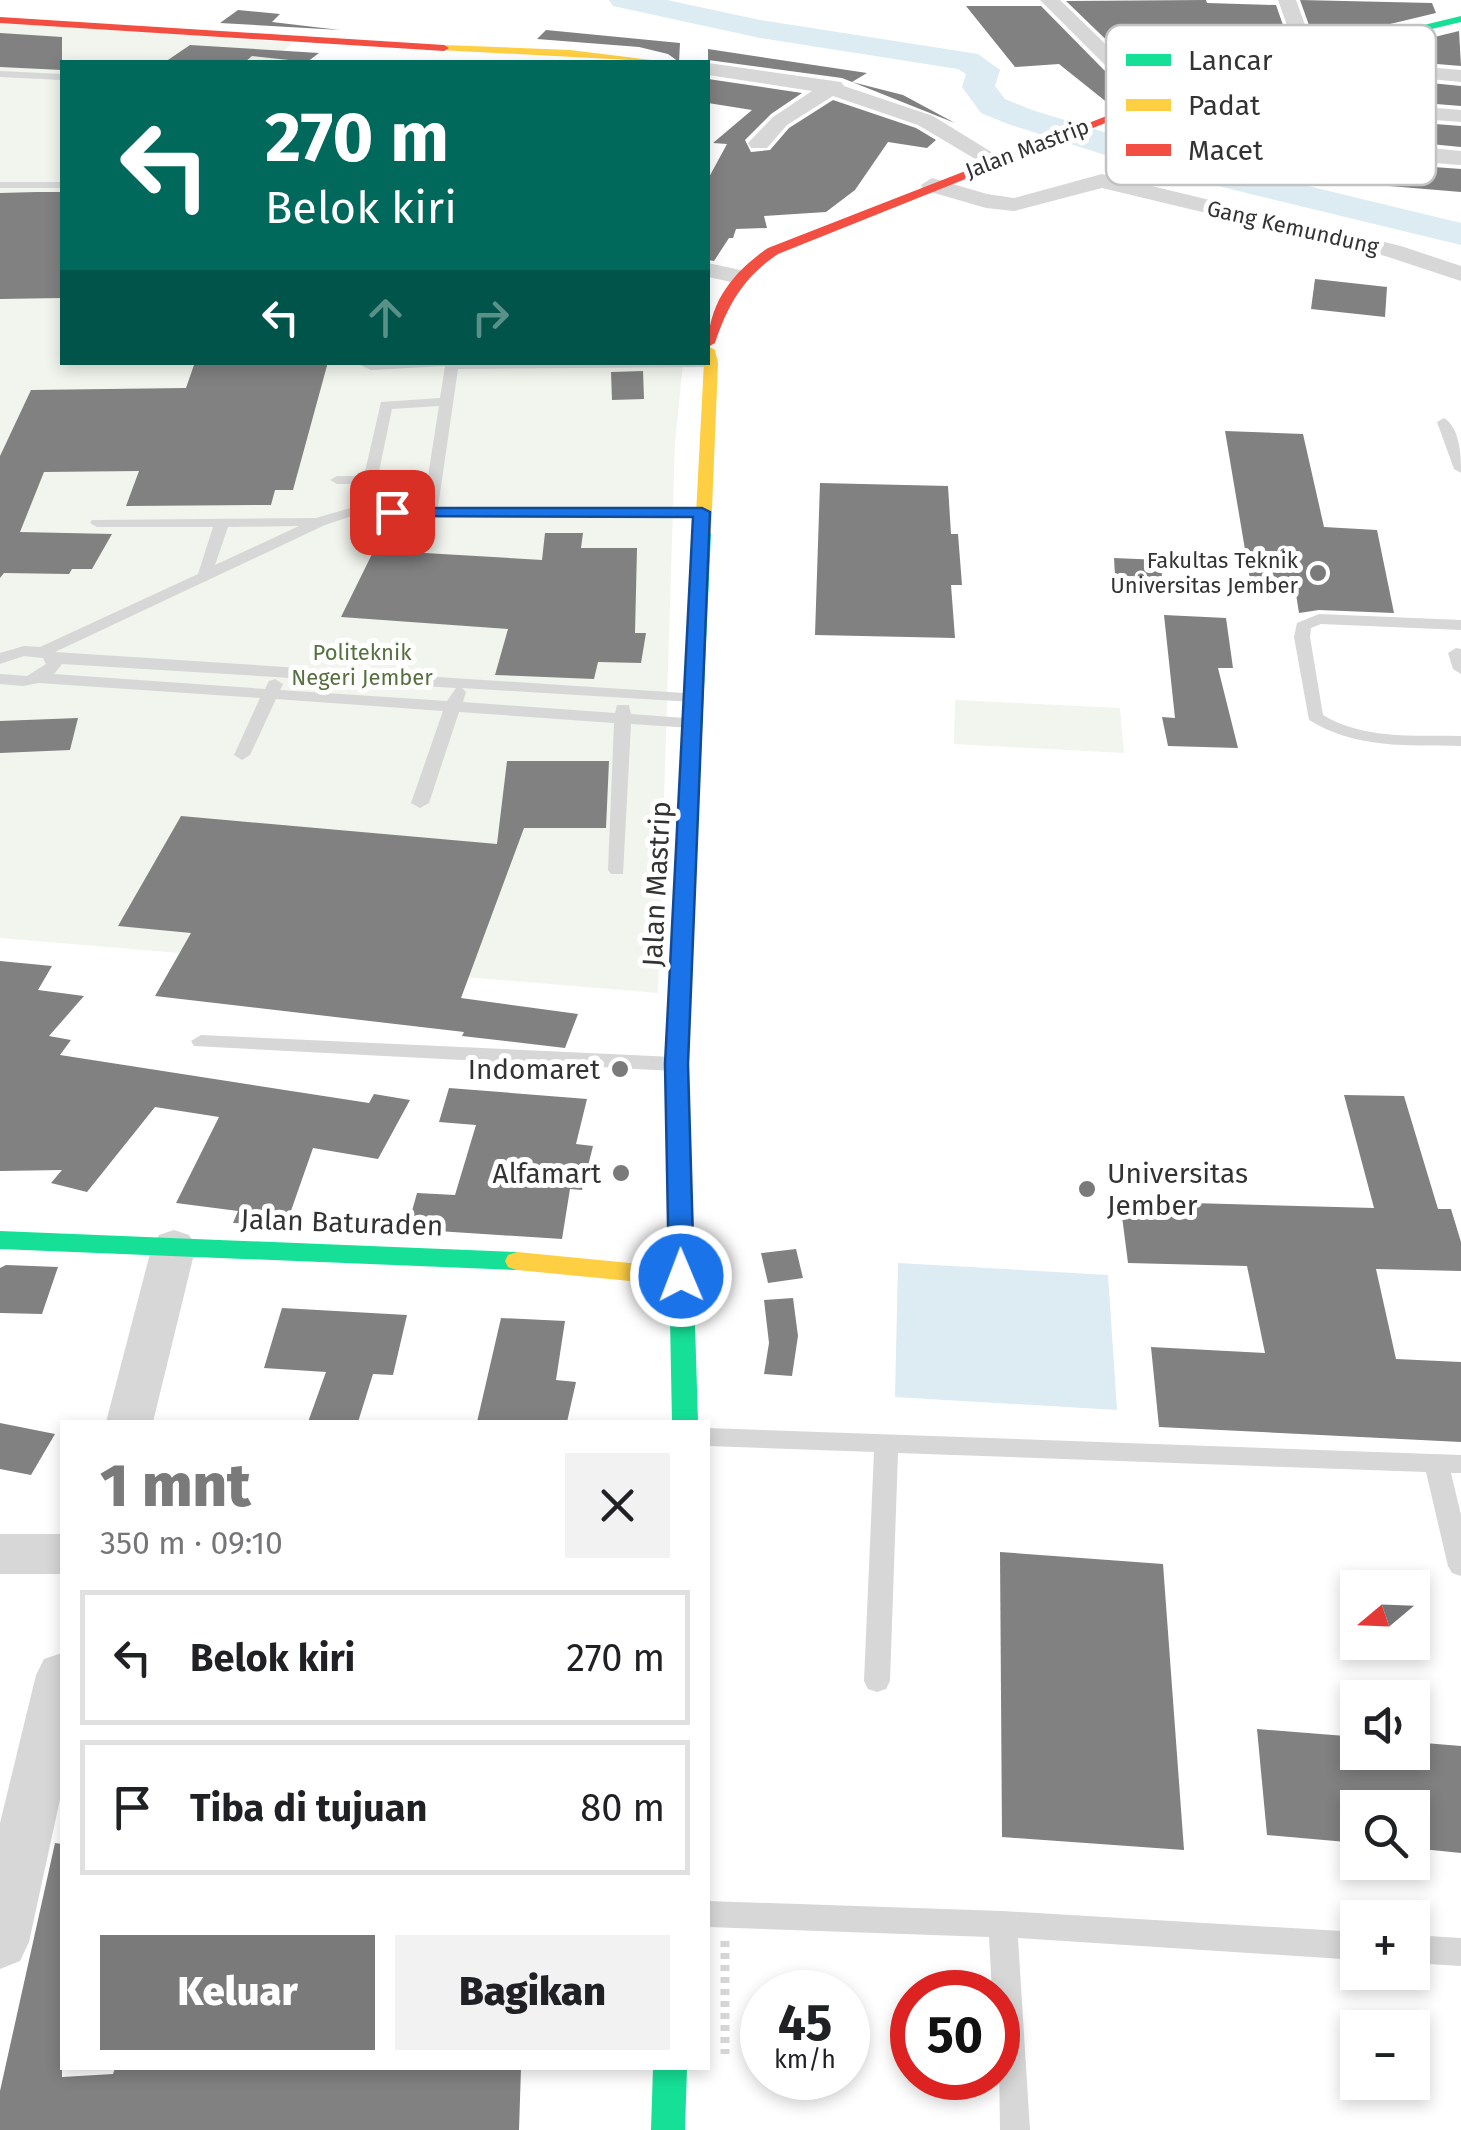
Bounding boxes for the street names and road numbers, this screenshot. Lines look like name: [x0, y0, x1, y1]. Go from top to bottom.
street label: Jalan Mastrip: [961, 113, 1093, 184]
street label: Gang Kemundung: [1204, 195, 1382, 261]
street label: Jalan Mastrip: [636, 800, 677, 968]
street label: Jalan Baturaden: [240, 1202, 444, 1243]

